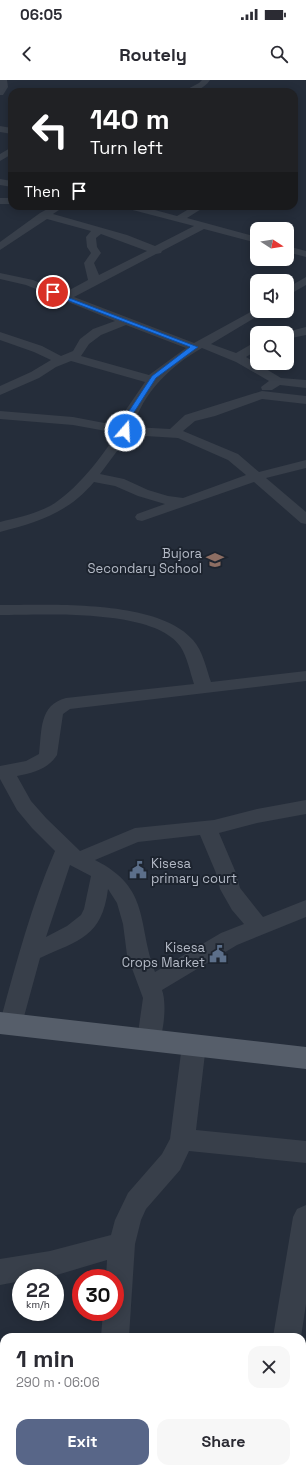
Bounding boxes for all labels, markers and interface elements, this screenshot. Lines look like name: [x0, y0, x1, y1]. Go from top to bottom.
text: 06:05: [20, 5, 62, 24]
icon: back: [16, 43, 38, 65]
text: Routely: [119, 43, 187, 66]
icon: search: [268, 43, 290, 65]
text: 140 m: [90, 101, 170, 137]
icon: left: [24, 104, 76, 156]
text: Turn left: [90, 136, 163, 159]
icon: arrive: [68, 180, 90, 202]
text: Then: [24, 182, 60, 201]
north arrow: [250, 222, 294, 266]
map controls: [250, 222, 294, 370]
button: sound: [250, 274, 294, 318]
pin: [36, 275, 70, 309]
icon: arrive: [42, 281, 64, 303]
button: search: [250, 326, 294, 370]
position arrow: [104, 410, 146, 452]
place label: Bujora Secondary School: [88, 545, 203, 577]
school or university icon: Bujora Secondary School: [205, 550, 225, 570]
place label: Kisesa primary court: [151, 855, 237, 887]
public building icon: Kisesa primary court: [128, 860, 148, 880]
place label: Kisesa Crops Market: [122, 939, 206, 971]
public building icon: Kisesa Crops Market: [208, 944, 228, 964]
speed limit sign: 30: [72, 1269, 124, 1321]
text: 22: [26, 1277, 50, 1303]
text: km/h: [26, 1298, 50, 1311]
text: 1 min: [16, 1343, 75, 1374]
button: close: [248, 1346, 290, 1388]
text: 290 m · 06:06: [16, 1374, 100, 1391]
button: Exit: [16, 1419, 149, 1465]
button: Share: [157, 1419, 290, 1465]

